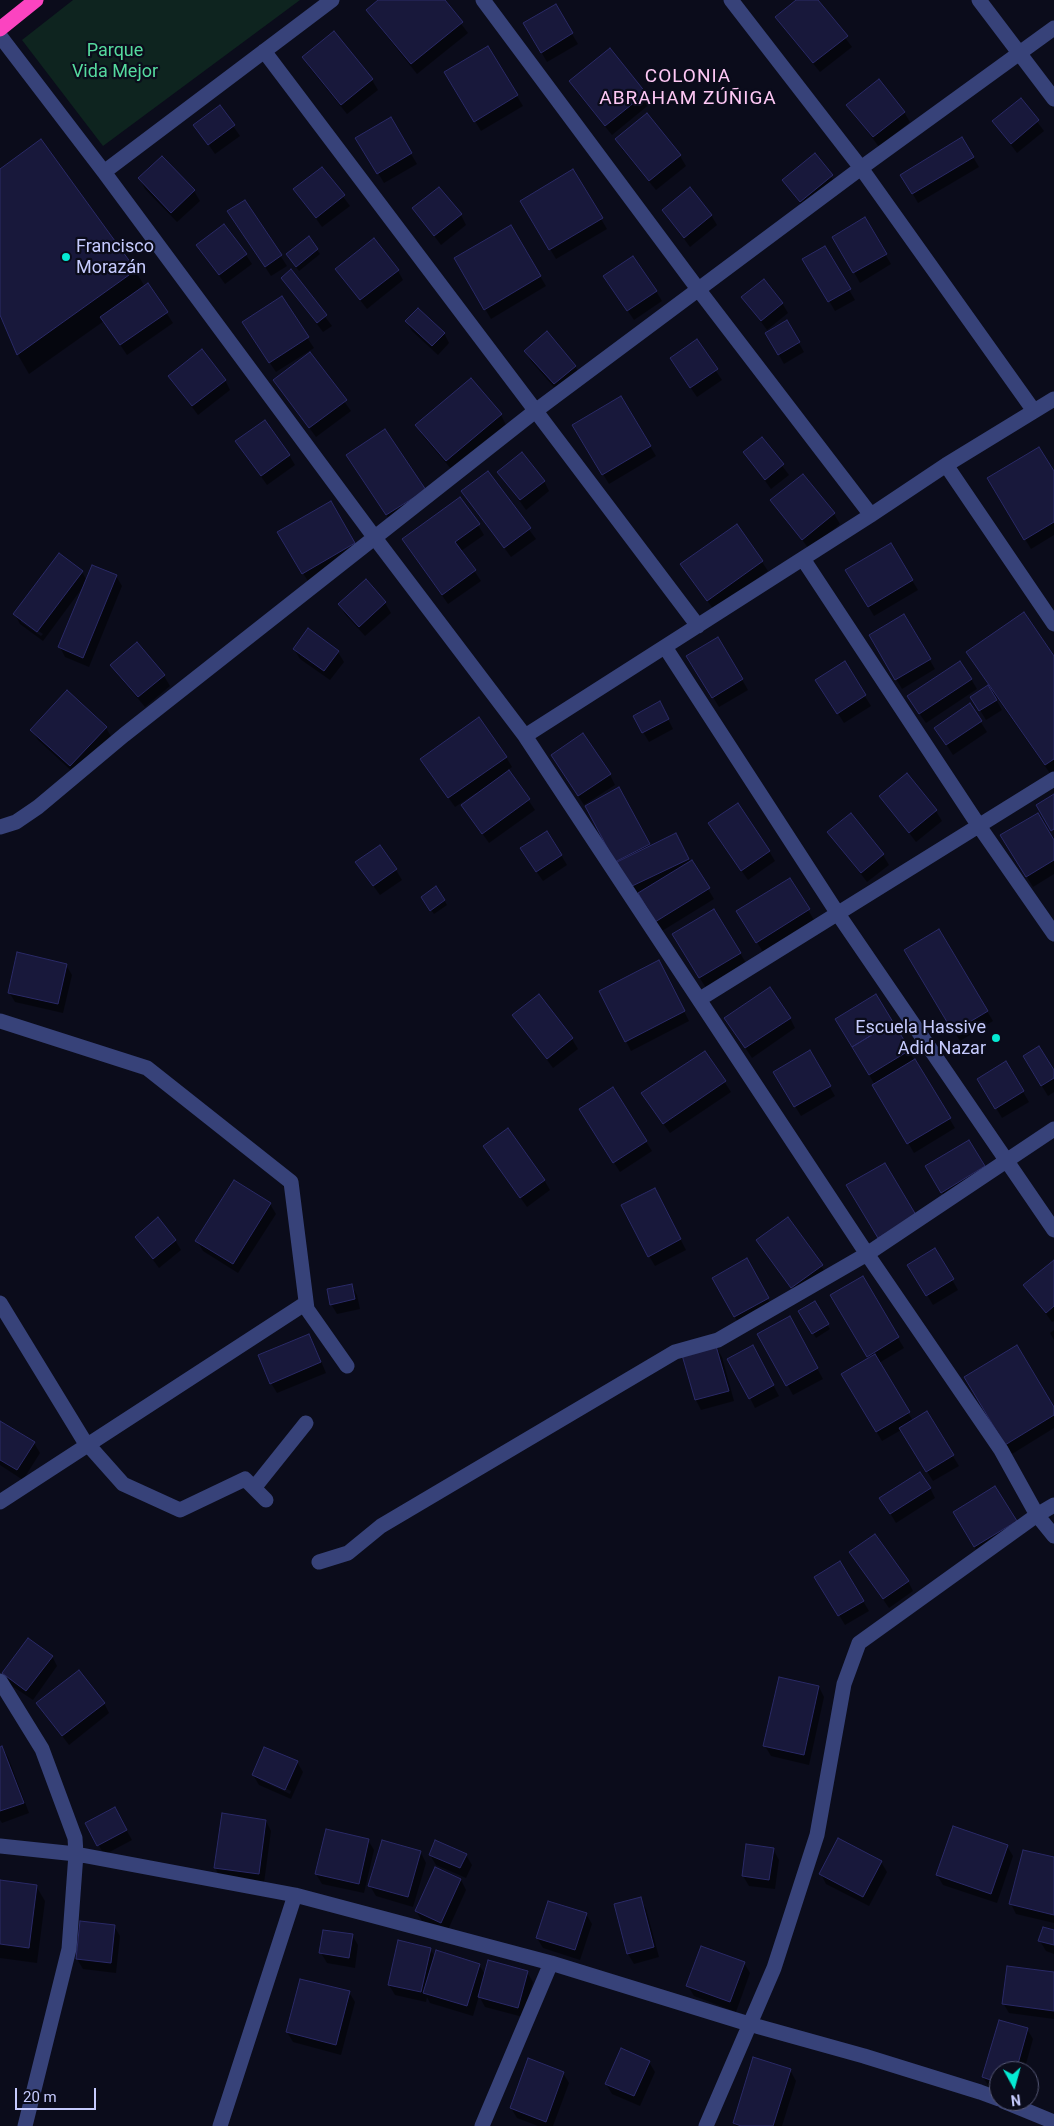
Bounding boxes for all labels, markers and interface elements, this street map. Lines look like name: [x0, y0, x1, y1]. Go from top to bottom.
park label: Parque Vida Mejor: [72, 40, 158, 82]
district label: COLONIA ABRAHAM ZÚÑIGA: [597, 66, 779, 110]
place label: Francisco Morazán: [76, 236, 154, 278]
marker: Francisco Morazán: [60, 251, 72, 263]
place label: Escuela Hassive Adid Nazar: [855, 1017, 986, 1060]
marker: Escuela Hassive Adid Nazar: [990, 1032, 1002, 1044]
north arrow: [989, 2061, 1039, 2111]
scale bar: [18, 2078, 99, 2110]
text: 20 m: [23, 2088, 57, 2106]
text: N: [1010, 2091, 1022, 2108]

